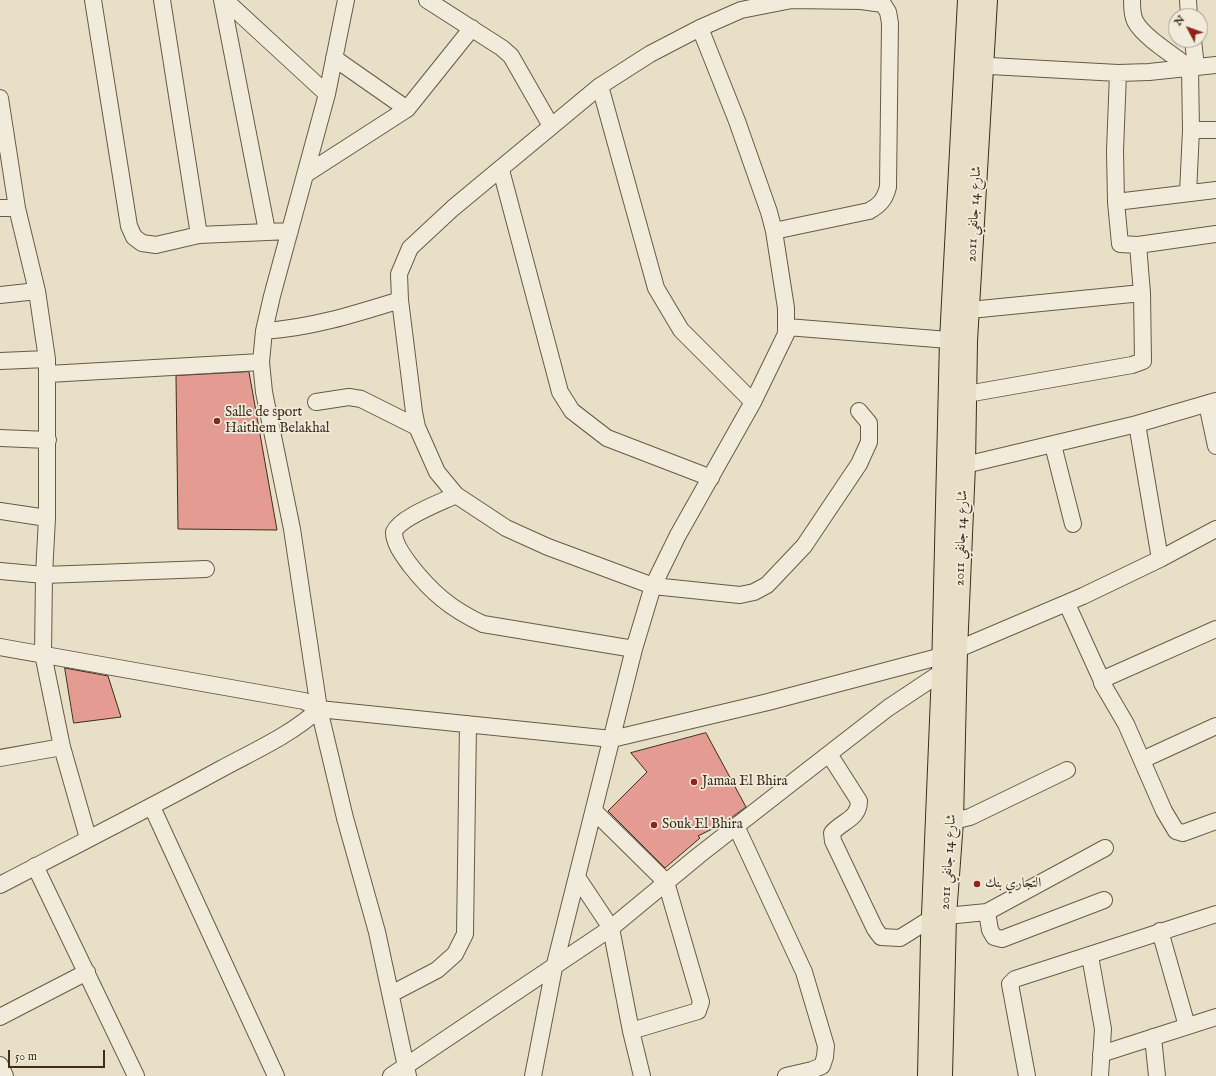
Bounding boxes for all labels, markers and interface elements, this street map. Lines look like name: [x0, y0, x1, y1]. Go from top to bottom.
north arrow: [1168, 8, 1208, 48]
text: N: [1171, 13, 1188, 29]
street label: شارع 14 جانفي 2011: [964, 165, 986, 263]
place label: Salle de sport Haithem Belakhal: [225, 405, 330, 438]
marker: Salle de sport Haithem Belakhal: [212, 416, 222, 426]
street label: شارع 14 جانفي 2011: [952, 490, 972, 586]
place label: Jamaa El Bhira: [702, 774, 788, 790]
marker: Jamaa El Bhira: [689, 777, 699, 787]
street label: شارع 14 جانفي 2011: [937, 813, 961, 911]
place label: Souk El Bhira: [662, 817, 743, 833]
marker: Souk El Bhira: [649, 820, 659, 830]
place label: التجاري بنك: [985, 876, 1041, 892]
marker: التجاري بنك: [972, 879, 982, 889]
scale bar: [10, 1042, 107, 1068]
text: 50 m: [15, 1049, 37, 1064]

